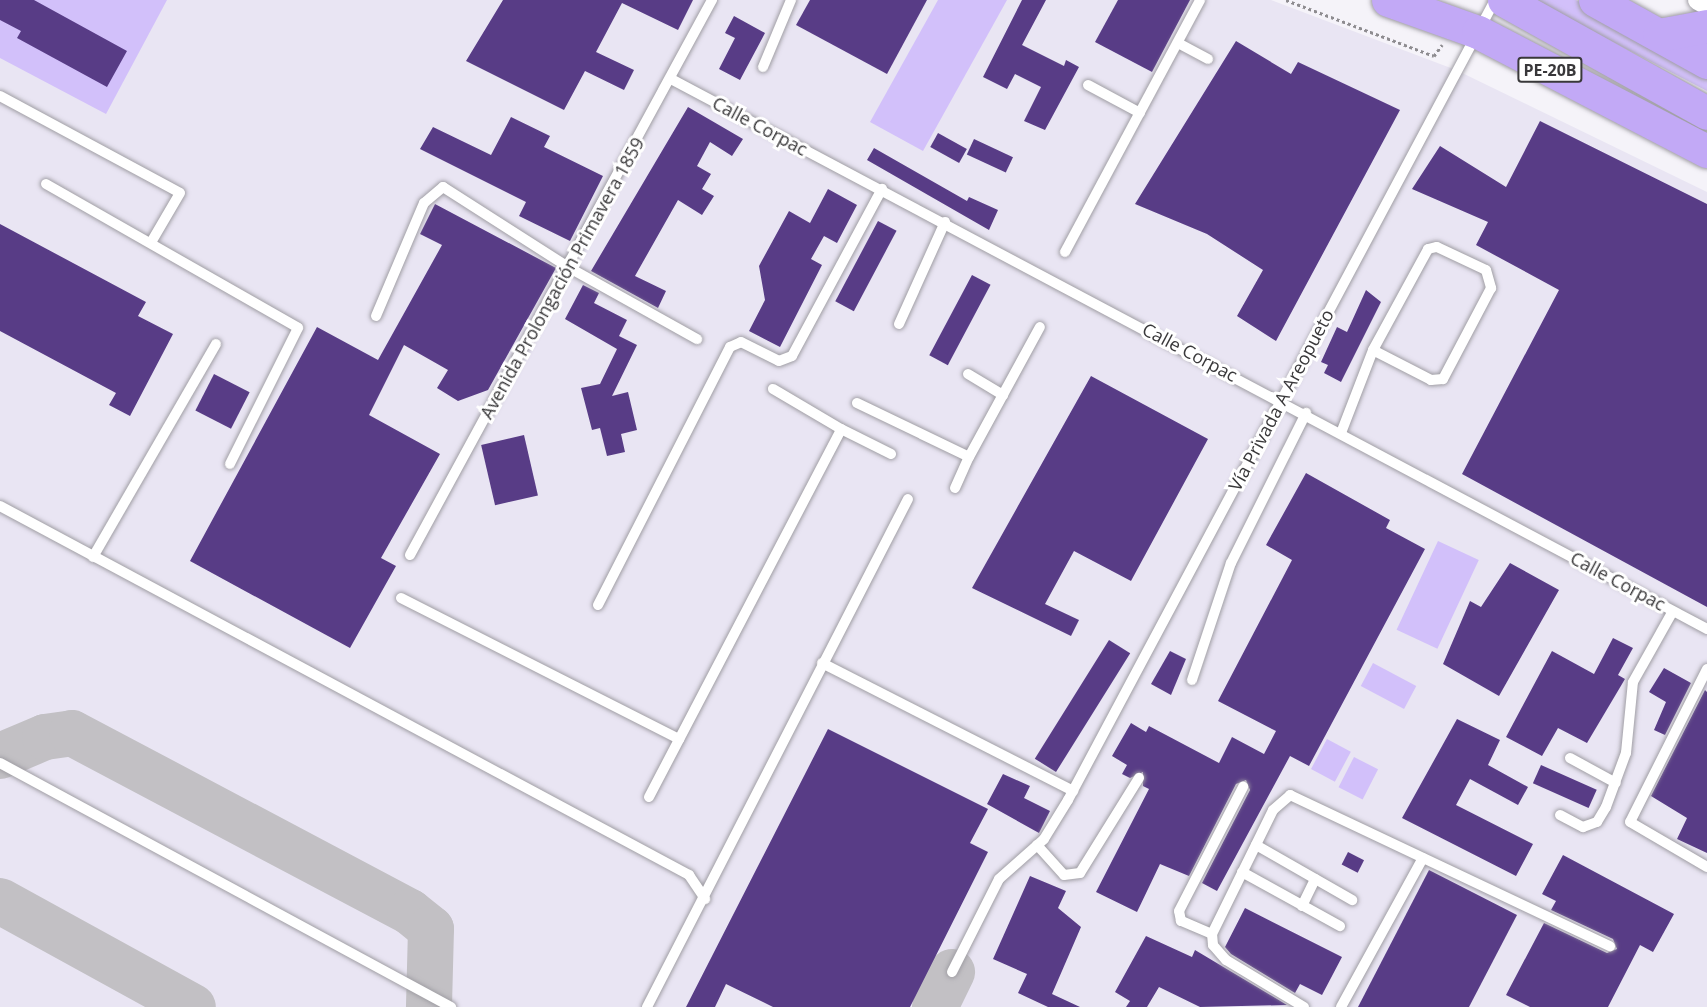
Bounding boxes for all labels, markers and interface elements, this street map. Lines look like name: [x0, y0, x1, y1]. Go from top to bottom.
road number: PE-20B: [1517, 57, 1583, 83]
street label: Calle Corpac: [709, 92, 811, 160]
street label: Avenida Prolongación Primavera 1859: [475, 134, 649, 422]
street label: Vía Privada A Areopueto: [1224, 306, 1338, 494]
street label: Calle Corpac: [1139, 318, 1241, 386]
street label: Calle Corpac: [1567, 547, 1669, 615]

